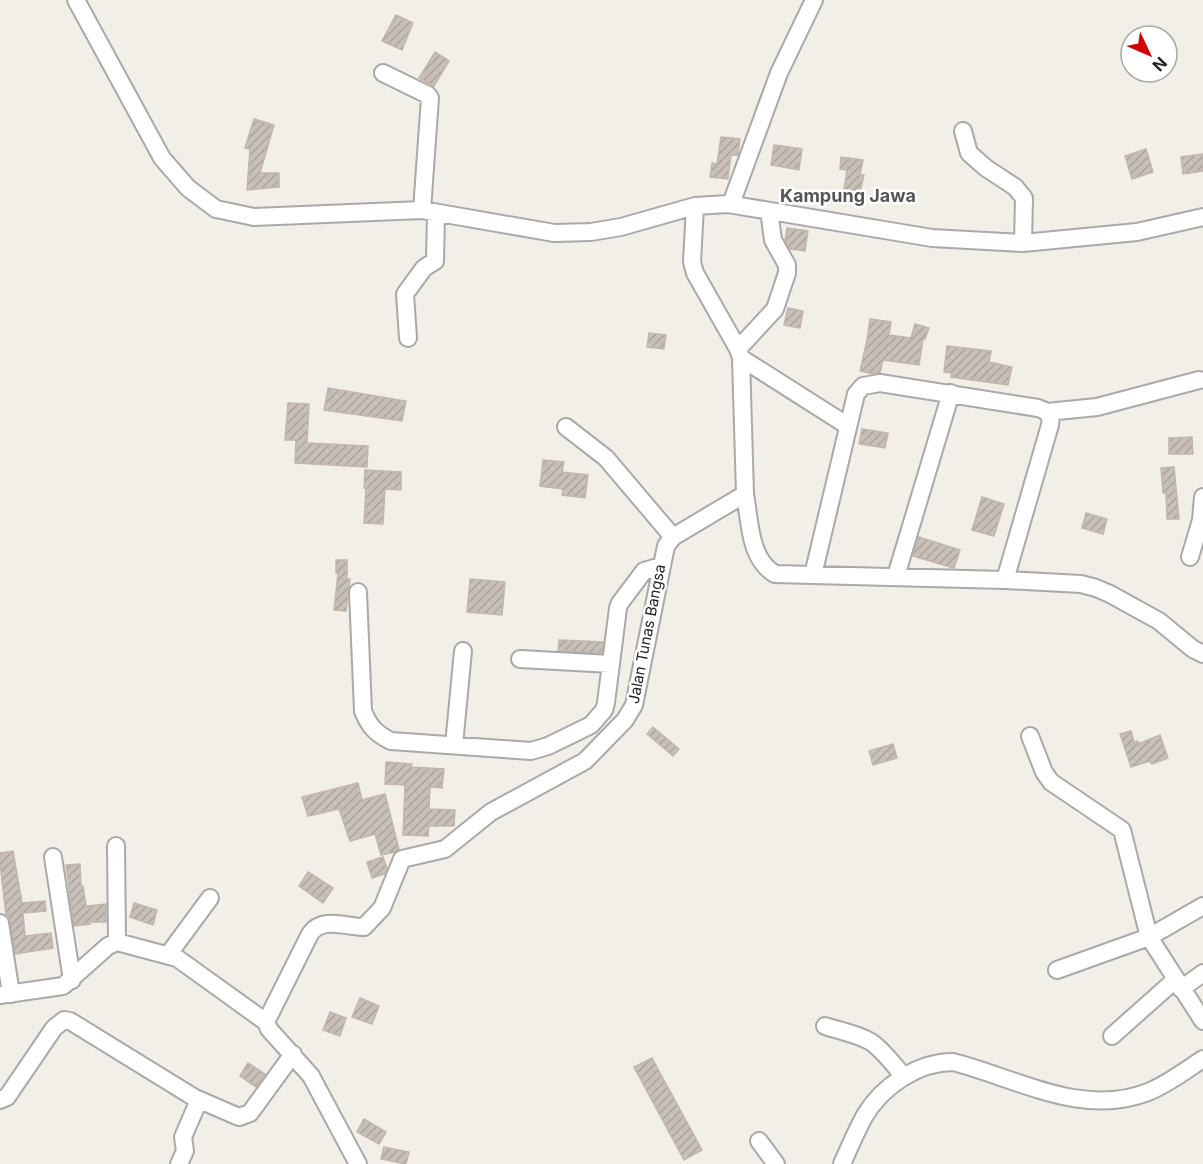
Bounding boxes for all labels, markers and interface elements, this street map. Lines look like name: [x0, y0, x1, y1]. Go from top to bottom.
north arrow: [1119, 24, 1179, 84]
text: N: [1148, 53, 1171, 76]
district label: Kampung Jawa: [780, 185, 916, 206]
street label: Jalan Tunas Bangsa: [624, 563, 669, 705]

